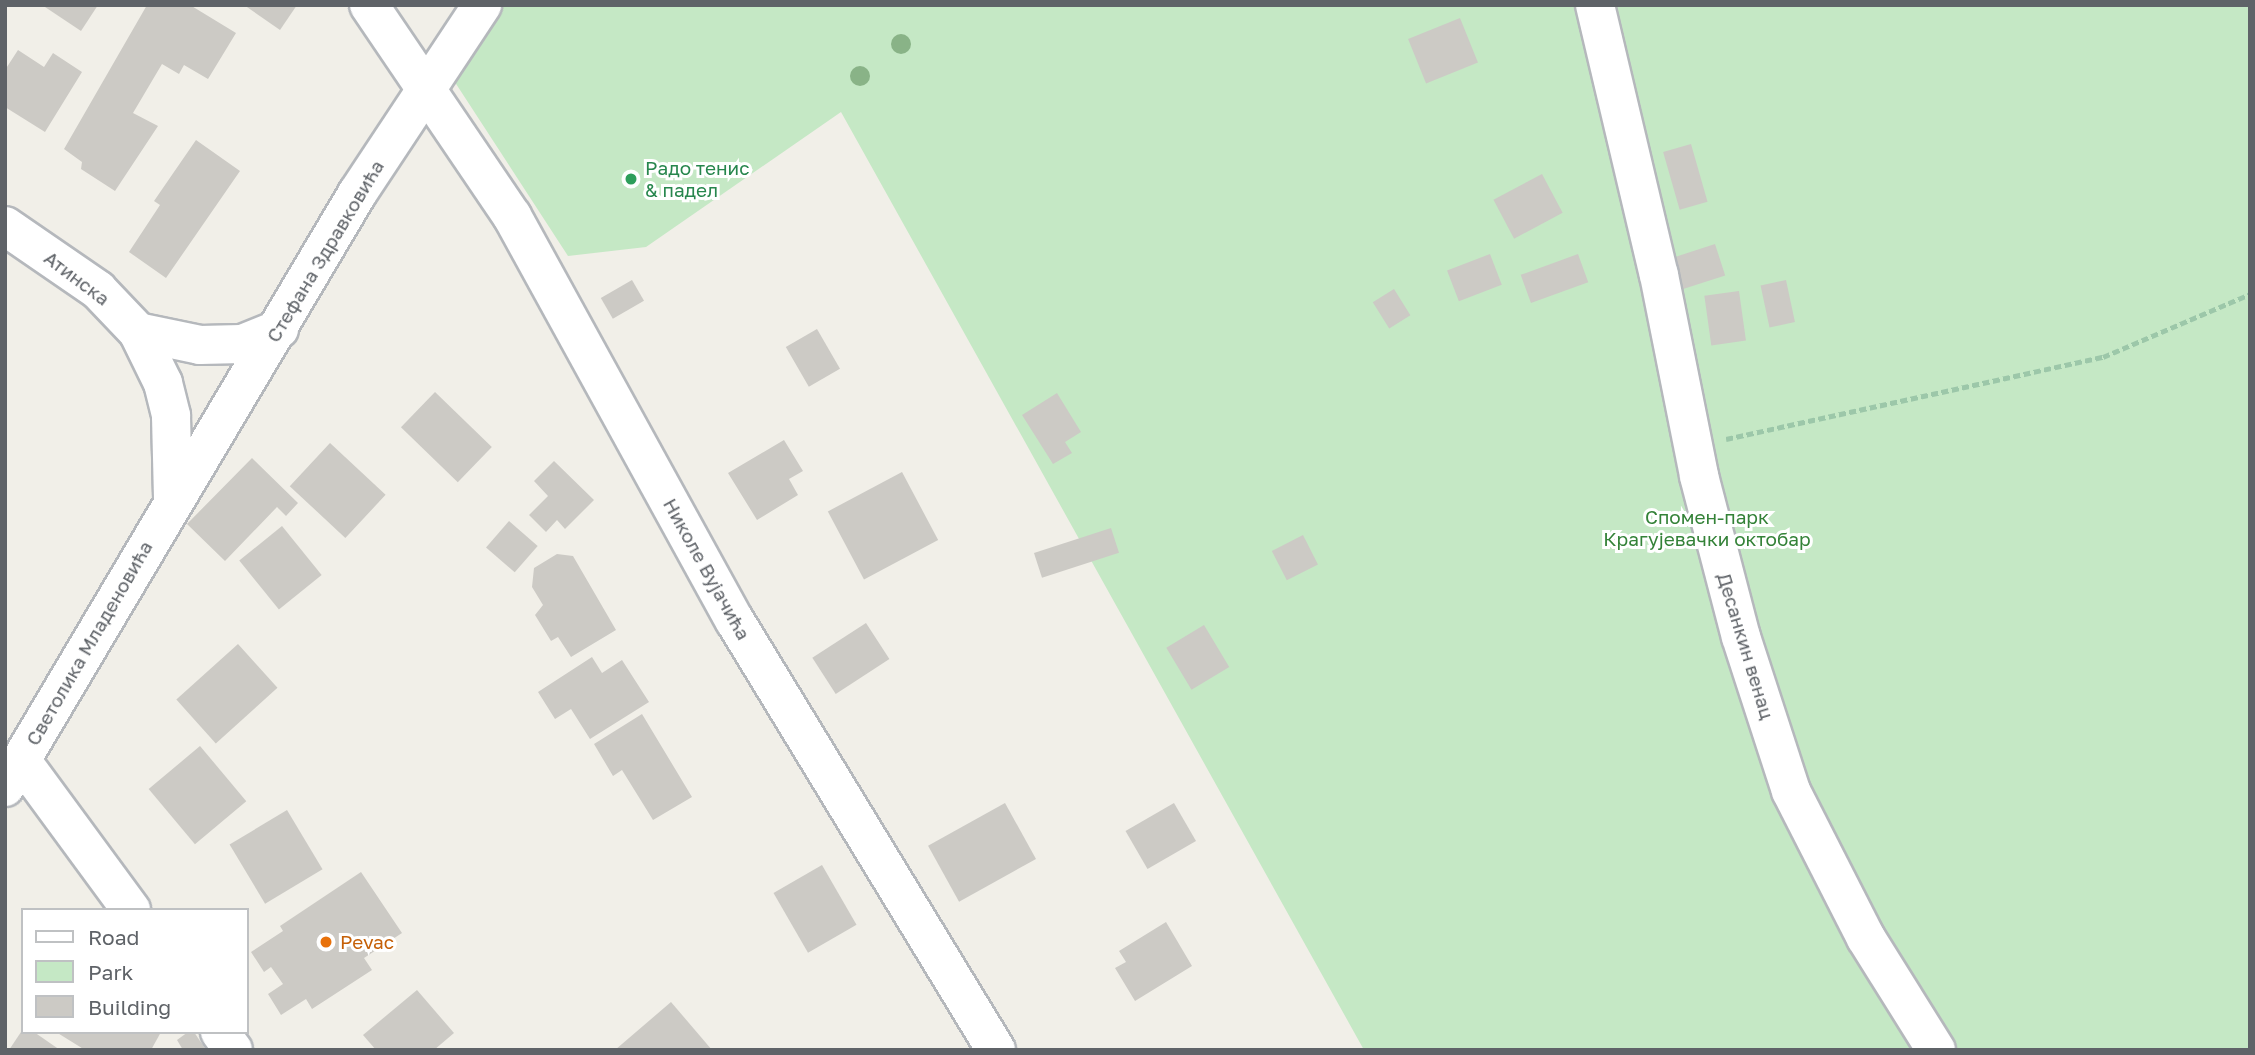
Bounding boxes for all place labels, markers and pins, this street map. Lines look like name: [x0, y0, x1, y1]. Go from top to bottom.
place label: Радо тенис & падел: [645, 157, 749, 201]
marker: Радо тенис & падел: [623, 171, 639, 187]
place label: Pevac: [340, 931, 394, 953]
marker: Pevac: [318, 934, 334, 950]

